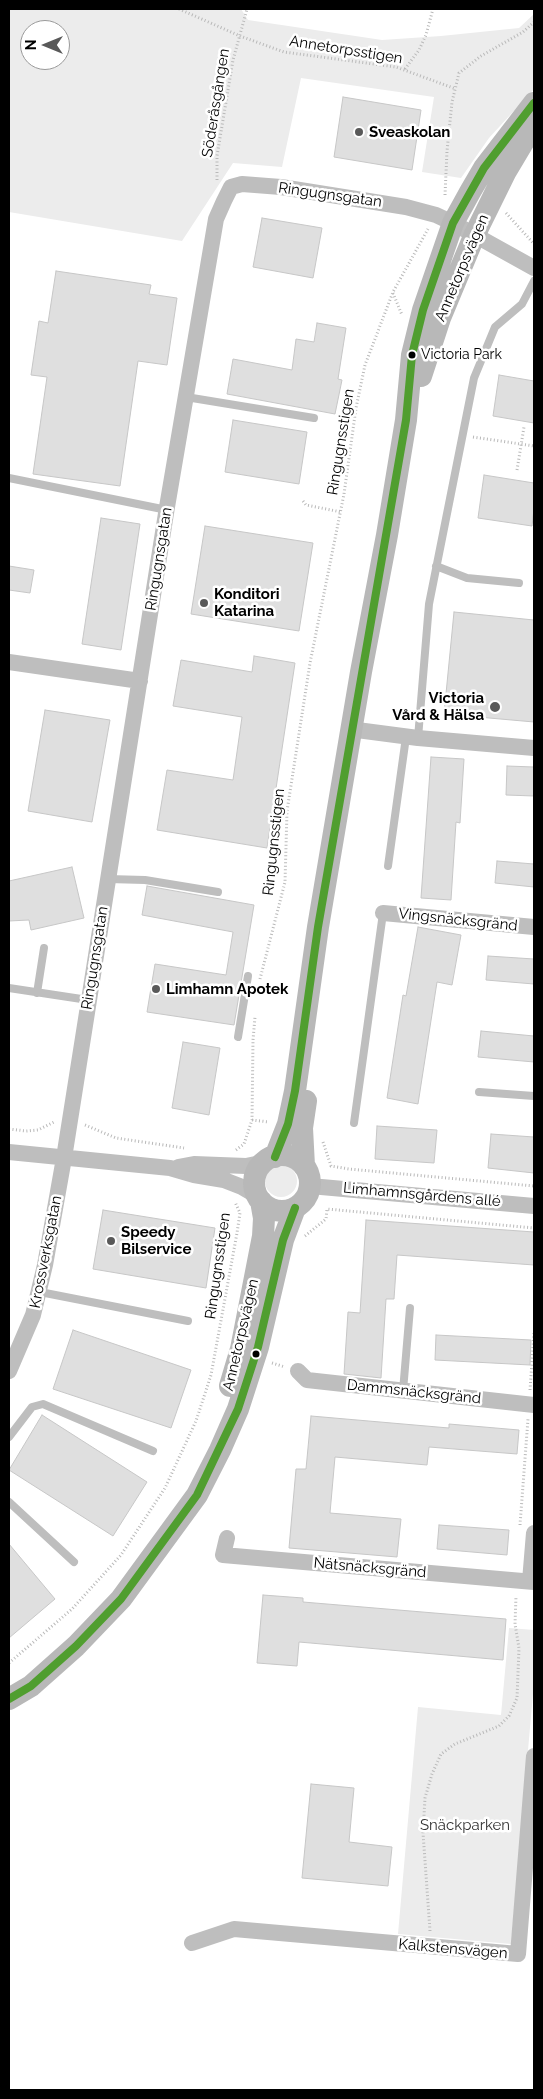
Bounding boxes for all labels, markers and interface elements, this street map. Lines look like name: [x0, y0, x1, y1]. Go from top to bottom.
north arrow: [20, 20, 70, 70]
street label: Annetorpsstigen: [288, 32, 404, 68]
text: N: [23, 40, 39, 50]
street label: Söderåsgången: [199, 47, 233, 159]
place label: Sveaskolan: [369, 123, 450, 141]
marker: Sveaskolan: [353, 126, 365, 138]
street label: Ringugnsgatan: [277, 179, 383, 211]
street label: Annetorpsvägen: [431, 212, 493, 324]
place label: Victoria Park: [421, 347, 502, 363]
marker: Victoria Park: [407, 350, 417, 360]
street label: Ringugnsstigen: [324, 387, 358, 497]
street label: Ringugnsgatan: [142, 506, 176, 612]
place label: Konditori Katarina: [214, 585, 280, 620]
marker: Konditori Katarina: [198, 597, 210, 609]
place label: Victoria Vård & Hälsa: [392, 689, 484, 724]
marker: Victoria Vård & Hälsa: [488, 700, 502, 714]
street label: Ringugnsstigen: [259, 788, 289, 896]
street label: Ringugnsgatan: [78, 905, 112, 1011]
street label: Vingsnäcksgränd: [397, 905, 519, 935]
place label: Limhamn Apotek: [166, 980, 288, 998]
marker: Limhamn Apotek: [150, 983, 162, 995]
street label: Limhamnsgårdens allé: [342, 1179, 502, 1211]
street label: Krossverksgatan: [26, 1194, 66, 1310]
street label: Ringugnsstigen: [202, 1212, 234, 1320]
place label: Speedy Bilservice: [121, 1223, 191, 1258]
marker: Speedy Bilservice: [105, 1235, 117, 1247]
street label: Annetorpsvägen: [219, 1277, 263, 1393]
unlabelled marker: [251, 1349, 261, 1359]
street label: Dammsnäcksgränd: [346, 1376, 482, 1408]
street label: Nätsnäcksgränd: [313, 1554, 427, 1582]
park label: Snäckparken: [420, 1816, 510, 1834]
street label: Kalkstensvägen: [398, 1935, 508, 1963]

